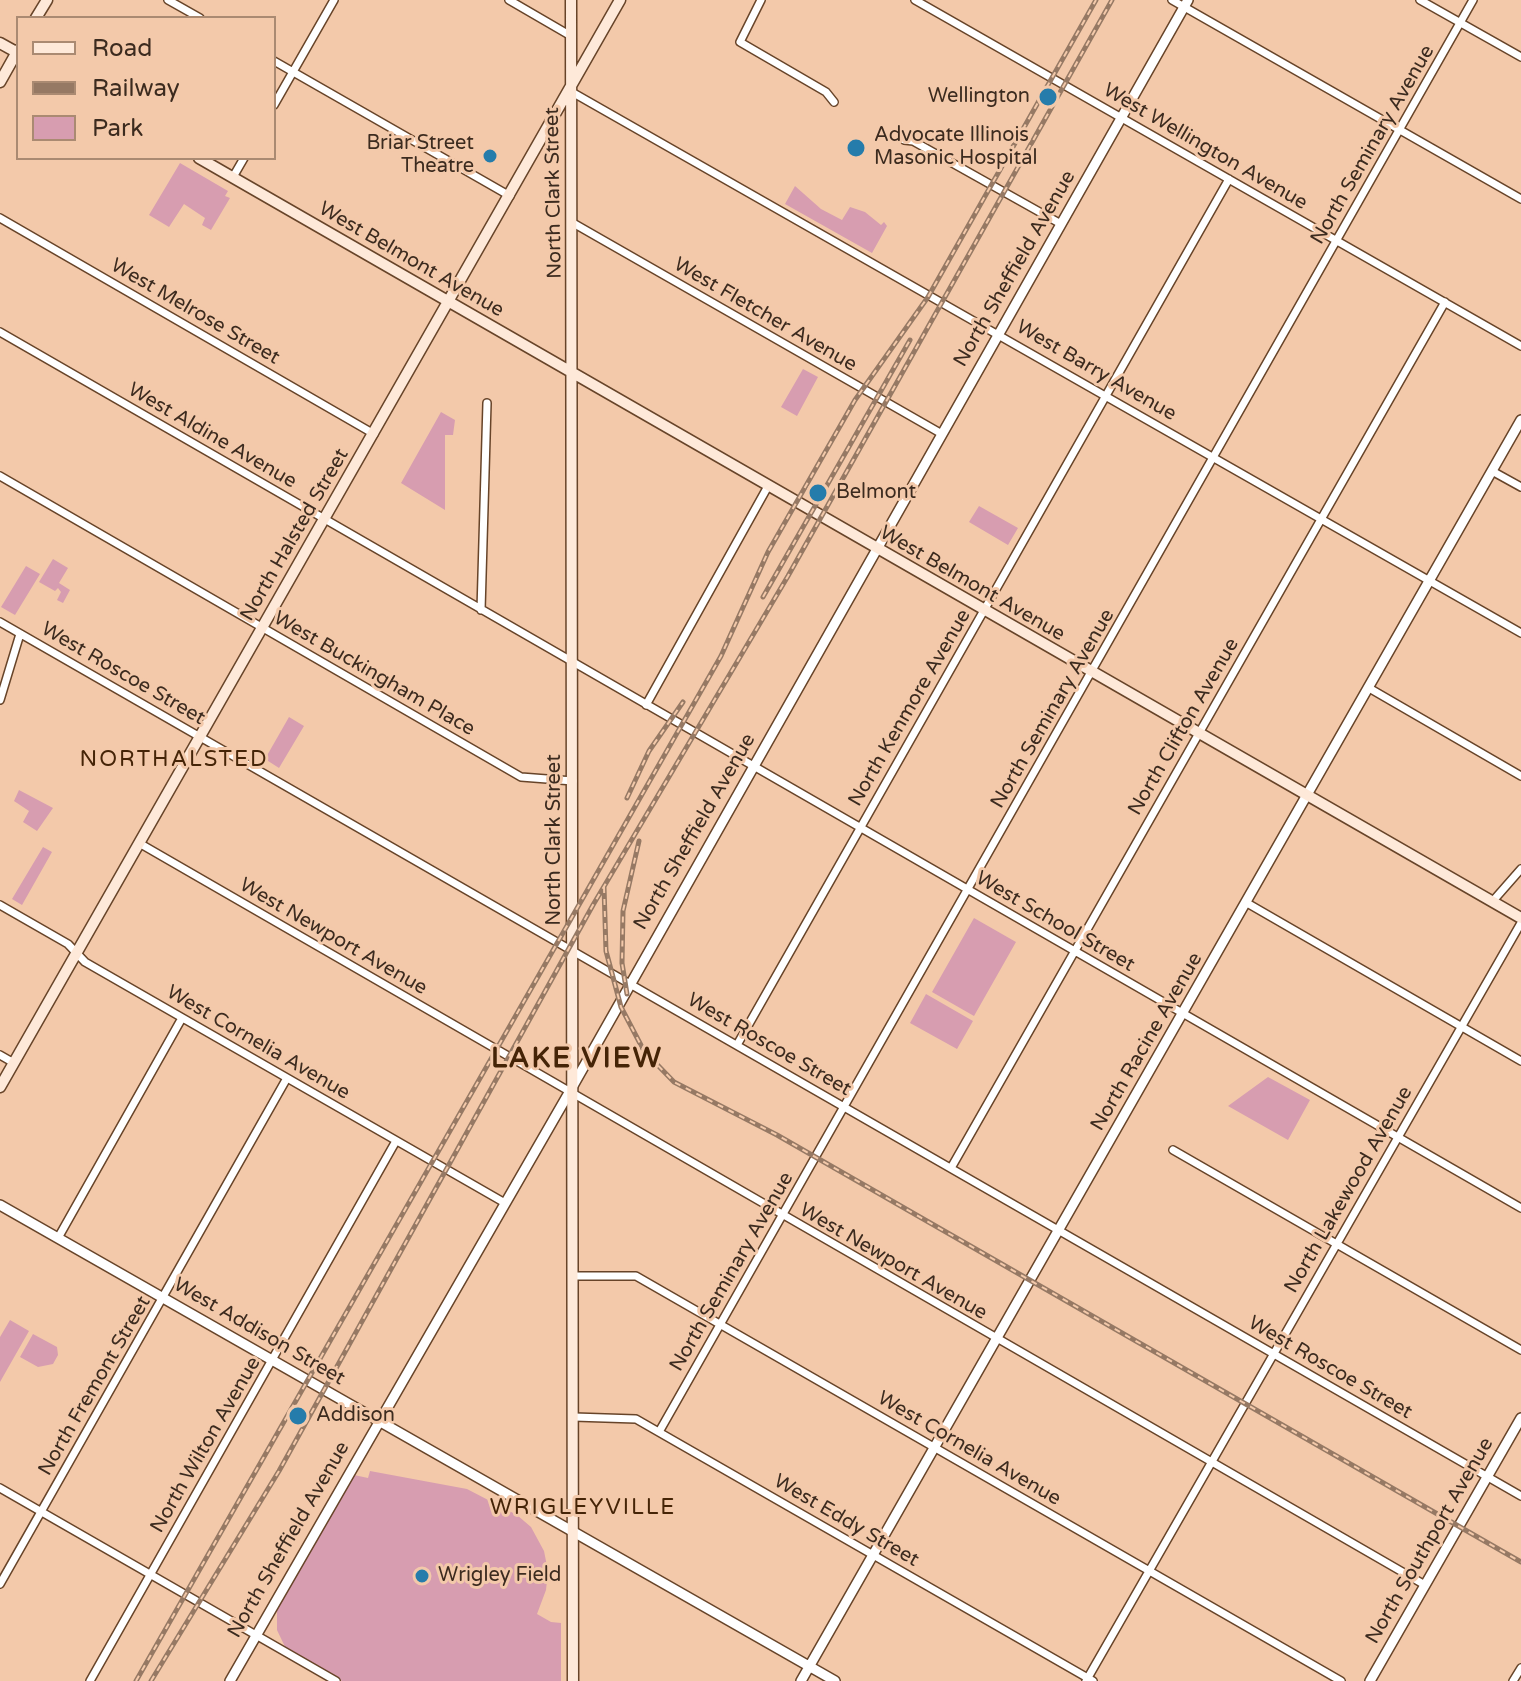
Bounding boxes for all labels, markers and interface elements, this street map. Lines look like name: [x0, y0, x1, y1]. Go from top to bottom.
legend: [16, 16, 276, 160]
text: Road: [92, 34, 152, 63]
street label: North Seminary Avenue: [1306, 41, 1440, 249]
text: Railway: [92, 74, 180, 103]
street label: West Wellington Avenue: [1099, 79, 1311, 215]
place label: Wellington: [928, 85, 1030, 109]
marker: Wellington: [1037, 86, 1059, 108]
street label: North Clark Street: [541, 107, 567, 279]
text: Park: [92, 114, 143, 143]
place label: Advocate Illinois Masonic Hospital: [874, 124, 1037, 171]
place label: Briar Street Theatre: [366, 132, 474, 179]
marker: Advocate Illinois Masonic Hospital: [845, 137, 867, 159]
marker: Briar Street Theatre: [481, 147, 499, 165]
street label: North Sheffield Avenue: [949, 167, 1081, 371]
street label: West Belmont Avenue: [314, 197, 508, 323]
street label: West Fletcher Avenue: [669, 253, 861, 377]
street label: West Melrose Street: [106, 254, 284, 370]
street label: West Barry Avenue: [1012, 315, 1180, 427]
street label: West Aldine Avenue: [123, 378, 301, 494]
street label: North Halsted Street: [236, 444, 354, 626]
place label: Belmont: [836, 481, 916, 505]
marker: Belmont: [807, 482, 829, 504]
street label: West Belmont Avenue: [875, 521, 1069, 647]
street label: North Kenmore Avenue: [844, 605, 976, 811]
street label: North Seminary Avenue: [986, 605, 1120, 813]
street label: West Buckingham Place: [269, 606, 479, 742]
street label: West Roscoe Street: [37, 617, 209, 731]
street label: North Clifton Avenue: [1123, 634, 1245, 820]
street label: North Sheffield Avenue: [629, 730, 761, 934]
district label: NORTHALSTED: [80, 747, 268, 773]
street label: North Clark Street: [543, 754, 567, 926]
street label: West School Street: [971, 867, 1139, 977]
street label: West Newport Avenue: [235, 873, 431, 1001]
street label: North Racine Avenue: [1086, 949, 1208, 1135]
street label: West Cornelia Avenue: [162, 981, 354, 1105]
street label: West Roscoe Street: [683, 988, 855, 1102]
district label: LAKE VIEW: [491, 1043, 663, 1077]
street label: North Lakewood Avenue: [1280, 1082, 1418, 1298]
street label: North Seminary Avenue: [665, 1168, 799, 1376]
street label: West Newport Avenue: [795, 1198, 991, 1326]
street label: West Addison Street: [169, 1273, 349, 1391]
street label: North Fremont Street: [34, 1292, 156, 1480]
street label: West Roscoe Street: [1244, 1311, 1416, 1425]
street label: North Wilton Avenue: [146, 1353, 266, 1537]
street label: West Cornelia Avenue: [873, 1387, 1065, 1511]
place label: Addison: [316, 1404, 395, 1428]
marker: Addison: [287, 1405, 309, 1427]
street label: North Southport Avenue: [1361, 1434, 1499, 1648]
street label: North Sheffield Avenue: [223, 1438, 355, 1642]
street label: West Eddy Street: [769, 1470, 923, 1572]
district label: WRIGLEYVILLE: [490, 1495, 676, 1521]
place label: Wrigley Field: [438, 1564, 561, 1588]
marker: Wrigley Field: [413, 1567, 431, 1585]

